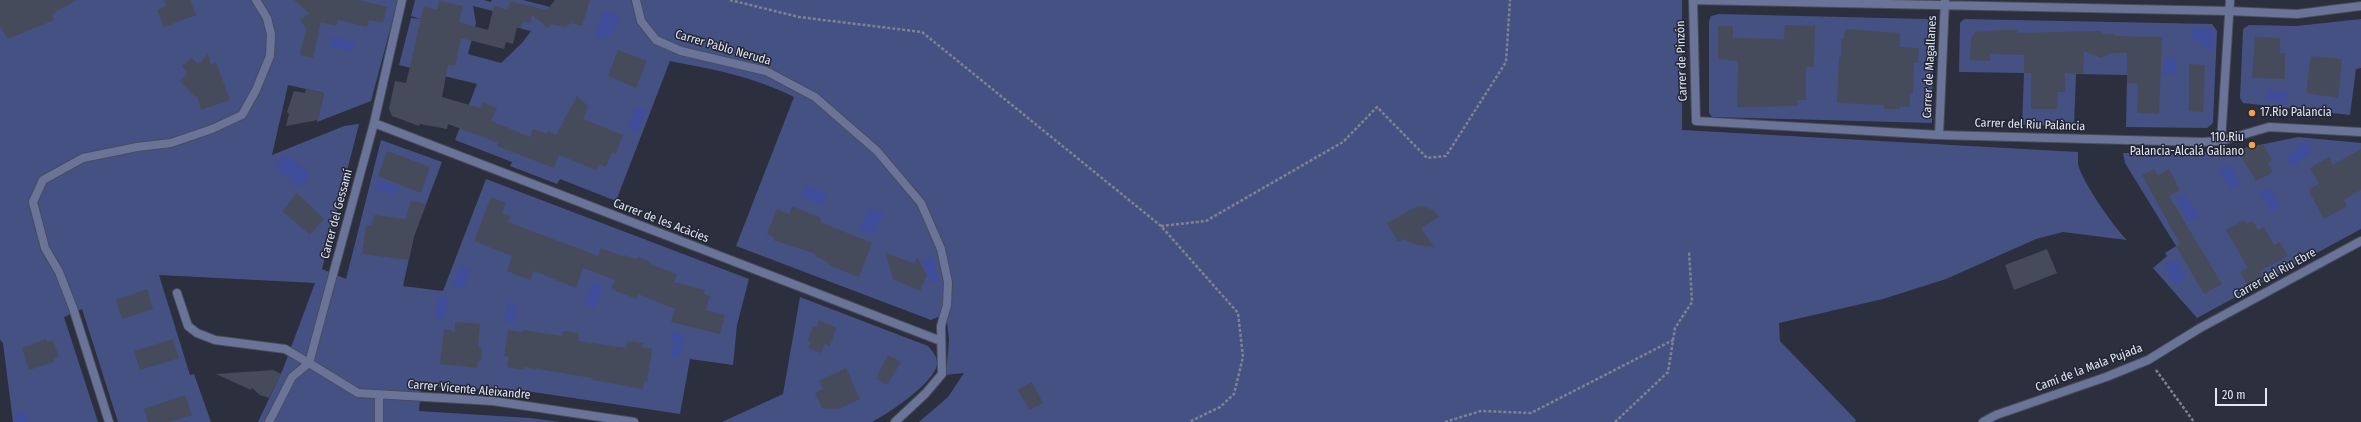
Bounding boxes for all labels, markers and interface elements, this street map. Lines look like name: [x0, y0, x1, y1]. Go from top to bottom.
street label: Carrer de Magallanes: [1920, 15, 1940, 119]
street label: Carrer de Pinzón: [1673, 20, 1691, 102]
street label: Carrer Pablo Neruda: [673, 27, 773, 69]
place label: 17.Rio Palancia: [2260, 106, 2332, 120]
marker: 17.Rio Palancia: [2247, 108, 2257, 118]
street label: Carrer del Riu Palància: [1974, 116, 2086, 134]
place label: 110.Riu Palancia-Alcalá Galiano: [2130, 131, 2244, 159]
marker: 110.Riu Palancia-Alcalá Galiano: [2247, 140, 2257, 150]
street label: Carrer del Gessamí: [318, 168, 356, 260]
street label: Carrer de les Acàcies: [611, 196, 711, 246]
street label: Carrer del Riu Ebre: [2231, 245, 2319, 303]
street label: Camí de la Mala Pujada: [2033, 341, 2145, 395]
street label: Carrer Vicente Aleixandre: [407, 377, 531, 403]
scale bar: [2217, 380, 2269, 406]
text: 20 m: [2222, 388, 2246, 402]

